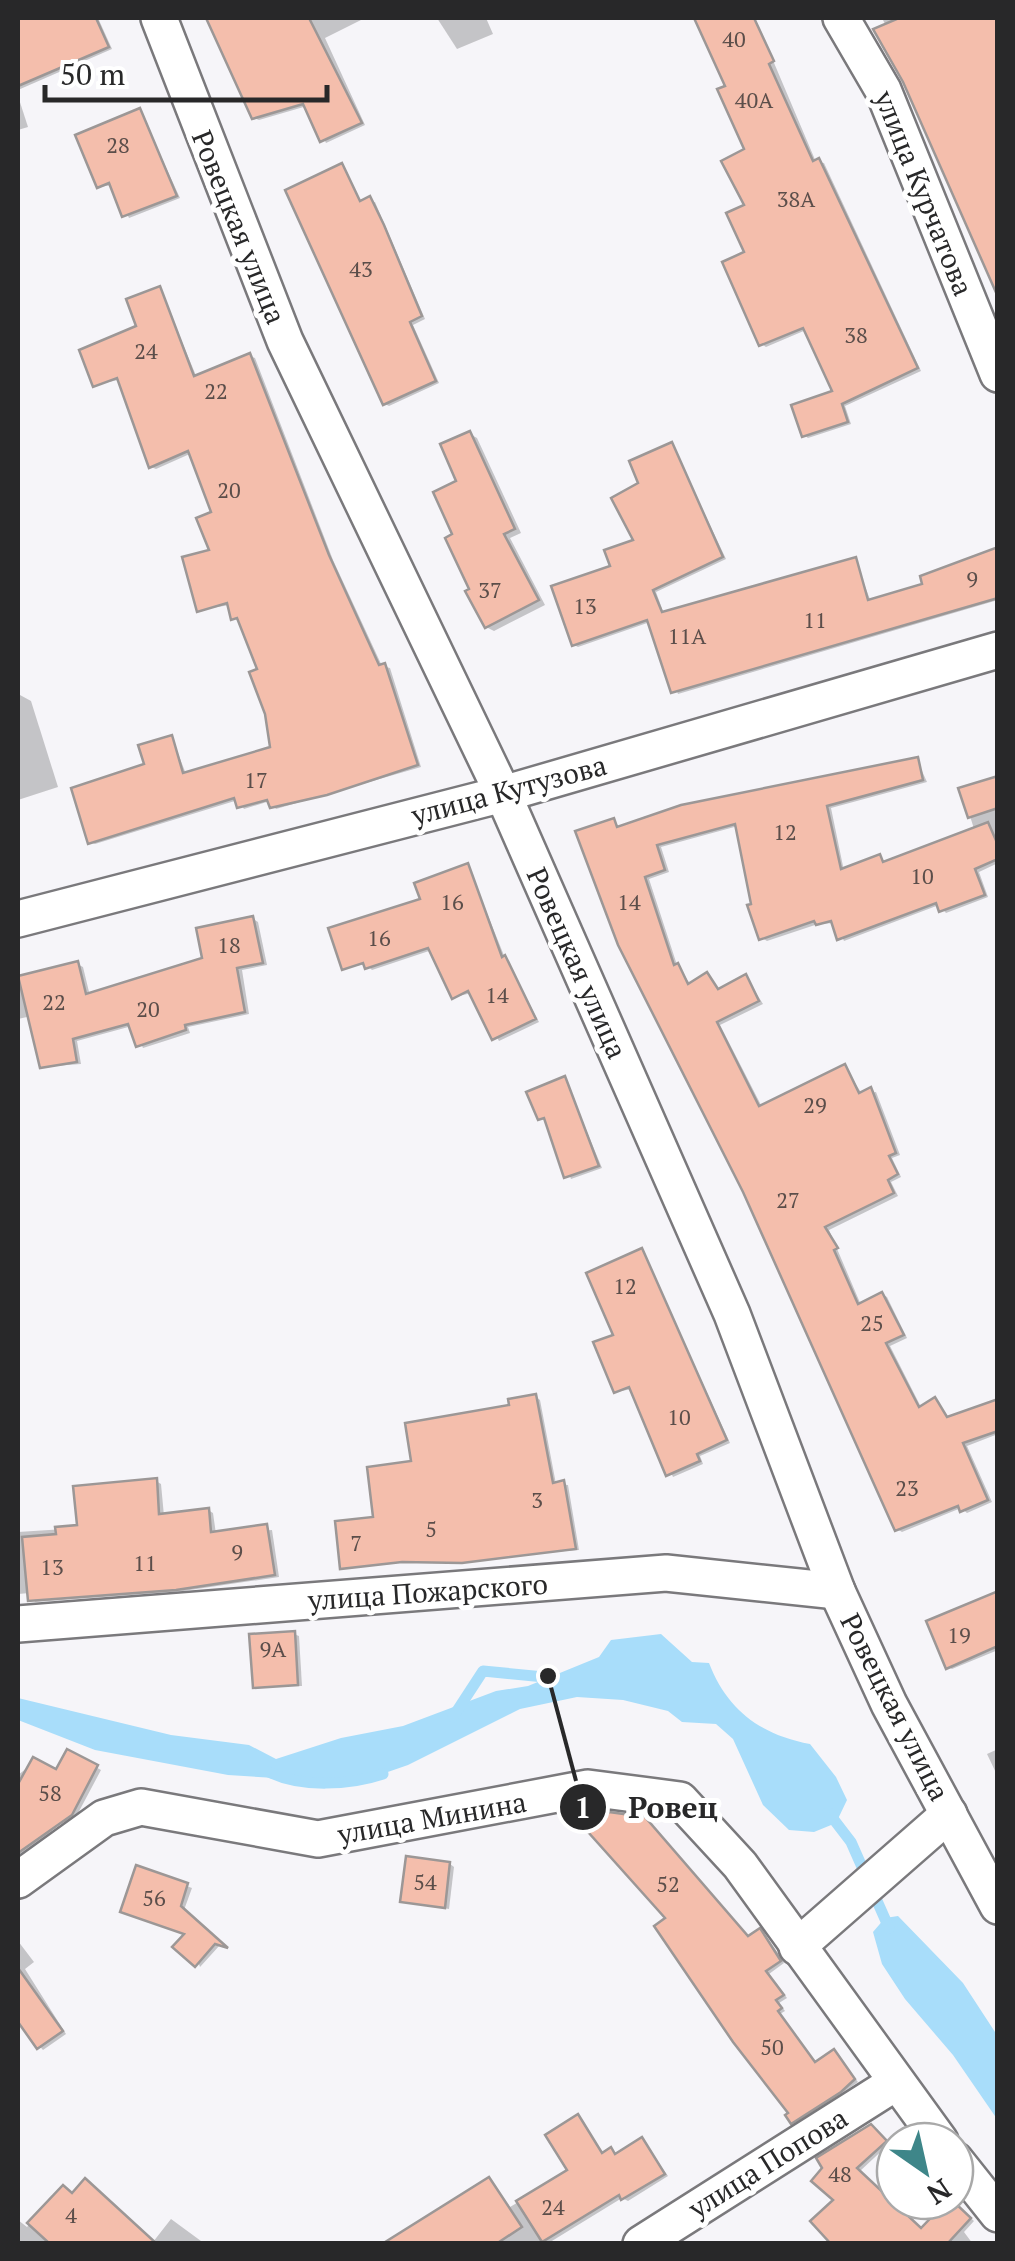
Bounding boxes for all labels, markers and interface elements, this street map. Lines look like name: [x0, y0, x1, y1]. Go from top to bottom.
house number: 40: [722, 24, 746, 53]
scale bar: [45, 40, 328, 102]
text: 50 m: [60, 54, 125, 94]
street label: улица Курчатова: [866, 84, 982, 301]
house number: 40А: [735, 85, 774, 114]
street label: Ровецкая улица: [184, 125, 295, 329]
house number: 28: [106, 130, 130, 159]
house number: 38А: [777, 184, 816, 213]
house number: 43: [349, 254, 373, 283]
house number: 38: [844, 320, 868, 349]
house number: 24: [134, 336, 158, 365]
house number: 22: [204, 376, 228, 405]
house number: 20: [217, 475, 241, 504]
house number: 9: [966, 564, 978, 593]
house number: 37: [478, 575, 502, 604]
house number: 13: [573, 591, 597, 620]
house number: 11: [803, 605, 827, 634]
house number: 11А: [668, 621, 707, 650]
street label: улица Кутузова: [406, 746, 610, 834]
house number: 17: [244, 765, 268, 794]
house number: 12: [773, 817, 797, 846]
street label: Ровецкая улица: [519, 861, 636, 1064]
house number: 10: [910, 861, 934, 890]
house number: 16: [440, 887, 464, 916]
house number: 14: [617, 887, 641, 916]
house number: 16: [367, 923, 391, 952]
house number: 18: [217, 930, 241, 959]
house number: 14: [485, 980, 509, 1009]
house number: 22: [42, 987, 66, 1016]
house number: 20: [136, 994, 160, 1023]
house number: 29: [803, 1090, 827, 1119]
house number: 27: [776, 1185, 800, 1214]
house number: 12: [613, 1271, 637, 1300]
house number: 25: [860, 1308, 884, 1337]
house number: 10: [667, 1402, 691, 1431]
house number: 23: [895, 1473, 919, 1502]
house number: 3: [531, 1485, 543, 1514]
house number: 5: [425, 1514, 437, 1543]
house number: 7: [350, 1528, 362, 1557]
house number: 9: [231, 1537, 243, 1566]
house number: 11: [133, 1548, 157, 1577]
house number: 13: [40, 1552, 64, 1581]
street label: улица Пожарского: [306, 1565, 549, 1618]
street label: Ровецкая улица: [832, 1607, 959, 1807]
house number: 19: [947, 1620, 971, 1649]
house number: 9А: [260, 1634, 287, 1663]
callout: Ровец: [558, 1777, 737, 1837]
house number: 58: [38, 1778, 62, 1807]
street label: улица Минина: [334, 1783, 529, 1852]
text: 1: [575, 1787, 591, 1827]
text: Ровец: [628, 1787, 718, 1827]
house number: 54: [413, 1867, 437, 1896]
house number: 52: [656, 1869, 680, 1898]
house number: 56: [142, 1883, 166, 1912]
house number: 50: [760, 2032, 784, 2061]
street label: улица Попова: [680, 2099, 854, 2227]
north arrow: [875, 2121, 975, 2221]
house number: 48: [828, 2159, 852, 2188]
text: N: [920, 2171, 958, 2213]
house number: 24: [541, 2192, 565, 2221]
house number: 4: [65, 2200, 77, 2229]

